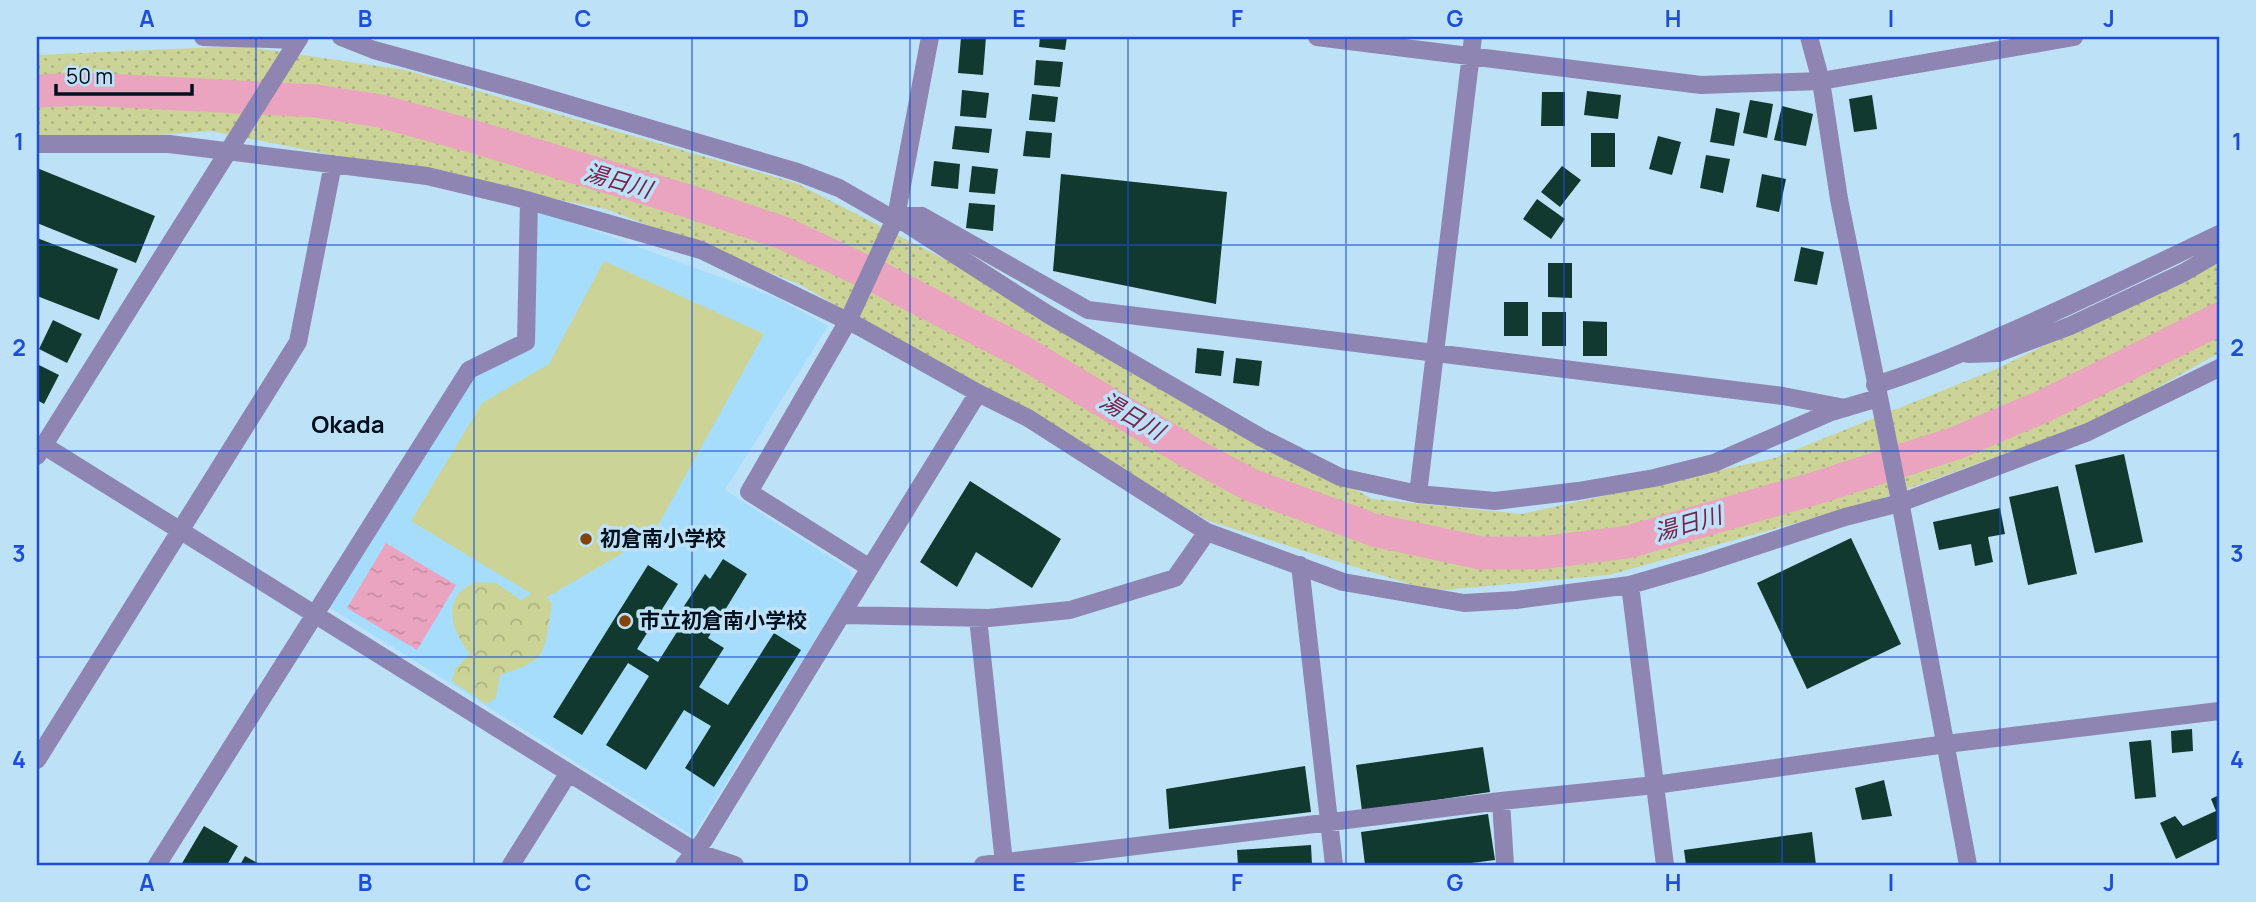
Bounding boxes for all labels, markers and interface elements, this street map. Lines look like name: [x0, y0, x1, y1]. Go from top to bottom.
text: A: [139, 2, 155, 34]
text: B: [358, 2, 372, 34]
text: C: [575, 2, 592, 34]
text: D: [793, 2, 809, 34]
text: E: [1012, 2, 1026, 34]
text: F: [1231, 2, 1243, 34]
text: G: [1447, 2, 1464, 34]
text: H: [1665, 2, 1681, 34]
text: I: [1888, 2, 1894, 34]
text: J: [2103, 2, 2115, 34]
scale bar: [56, 52, 192, 96]
text: 50 m: [66, 62, 113, 90]
text: 1: [14, 125, 24, 157]
text: 1: [2232, 125, 2242, 157]
water label: 湯日川: [581, 155, 659, 206]
text: 2: [12, 331, 26, 363]
text: 2: [2230, 331, 2244, 363]
water label: 湯日川: [1095, 384, 1173, 448]
district label: Okada: [311, 407, 385, 440]
water label: 湯日川: [1650, 497, 1728, 548]
place label: 初倉南小学校: [600, 524, 726, 552]
marker: 初倉南小学校: [578, 531, 594, 547]
text: 3: [12, 537, 26, 569]
text: 3: [2230, 537, 2244, 569]
place label: 市立初倉南小学校: [639, 606, 807, 634]
marker: 市立初倉南小学校: [617, 613, 633, 629]
text: 4: [12, 743, 26, 775]
text: 4: [2230, 743, 2244, 775]
text: A: [139, 866, 155, 898]
text: B: [358, 866, 372, 898]
text: C: [575, 866, 592, 898]
text: D: [793, 866, 809, 898]
text: E: [1012, 866, 1026, 898]
text: F: [1231, 866, 1243, 898]
text: G: [1447, 866, 1464, 898]
text: H: [1665, 866, 1681, 898]
text: I: [1888, 866, 1894, 898]
text: J: [2103, 866, 2115, 898]

